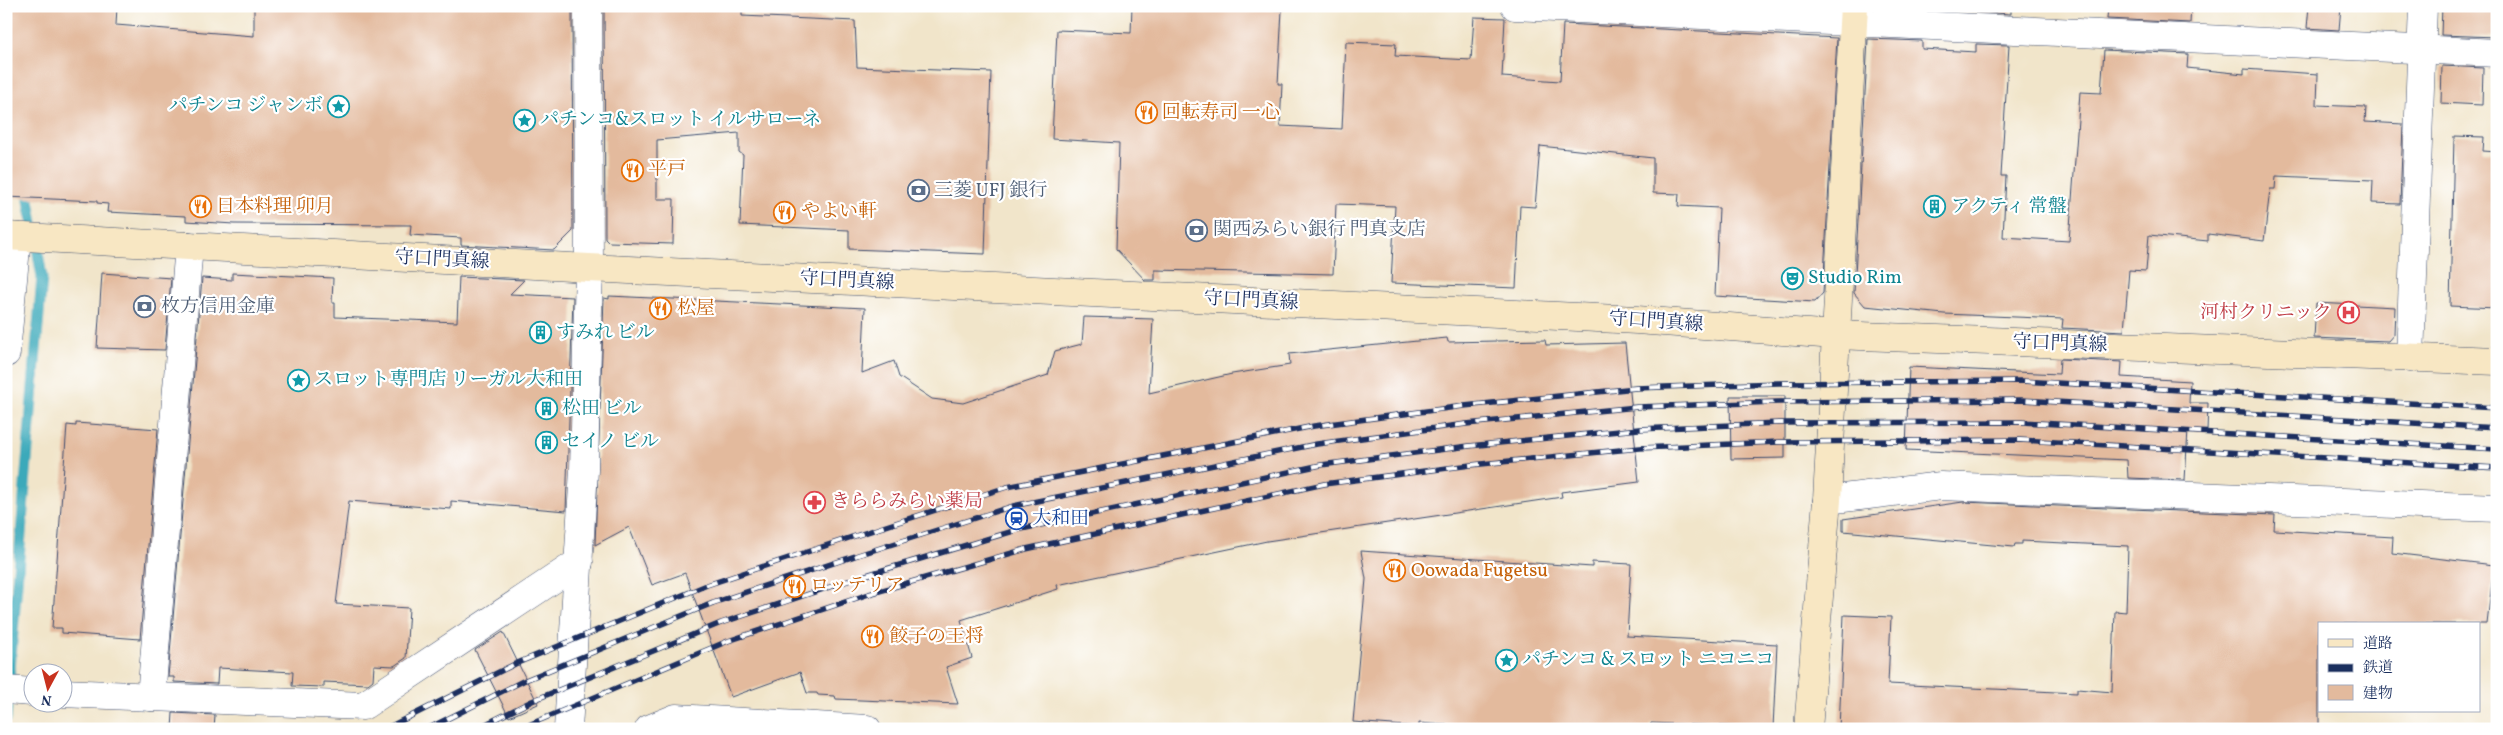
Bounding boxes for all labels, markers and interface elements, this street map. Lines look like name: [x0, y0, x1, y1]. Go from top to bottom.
place label: パチンコ ジャンボ: [169, 93, 323, 119]
place icon: パチンコ ジャンボ: [327, 94, 351, 118]
place label: 回転寿司 一心: [1162, 100, 1280, 126]
restaurant icon: 回転寿司 一心: [1134, 101, 1158, 125]
place label: パチンコ&スロット イルサローネ: [540, 107, 822, 133]
place icon: パチンコ&スロット イルサローネ: [512, 108, 536, 132]
place label: 平戸: [648, 157, 686, 183]
restaurant icon: 平戸: [620, 158, 644, 182]
place label: 三菱 UFJ 銀行: [934, 178, 1047, 204]
bank icon: 三菱 UFJ 銀行: [906, 179, 930, 203]
place label: 日本料理 卯月: [216, 194, 334, 220]
place label: アクティ 常盤: [1951, 194, 2067, 220]
restaurant icon: 日本料理 卯月: [188, 195, 212, 219]
building icon: アクティ 常盤: [1923, 195, 1947, 219]
place label: やよい軒: [801, 199, 877, 225]
restaurant icon: やよい軒: [773, 200, 797, 224]
place label: 関西みらい銀行 門真支店: [1213, 217, 1426, 243]
bank icon: 関西みらい銀行 門真支店: [1185, 218, 1209, 242]
street label: 守口門真線: [394, 245, 490, 275]
place label: Studio Rim: [1808, 265, 1902, 291]
street label: 守口門真線: [799, 266, 895, 296]
theatre icon: Studio Rim: [1780, 266, 1804, 290]
street label: 守口門真線: [1203, 286, 1299, 316]
place label: 枚方信用金庫: [161, 294, 275, 320]
bank icon: 枚方信用金庫: [133, 295, 157, 319]
place label: 松屋: [677, 296, 715, 322]
restaurant icon: 松屋: [649, 297, 673, 321]
place label: 河村クリニック: [2200, 300, 2332, 326]
hospital icon: 河村クリニック: [2336, 301, 2360, 325]
street label: 守口門真線: [1608, 306, 1704, 338]
place label: すみれ ビル: [556, 320, 655, 346]
building icon: すみれ ビル: [528, 321, 552, 345]
street label: 守口門真線: [2012, 329, 2108, 359]
place label: スロット専門店 リーガル大和田: [314, 367, 583, 393]
place icon: スロット専門店 リーガル大和田: [286, 368, 310, 392]
place label: 松田 ビル: [562, 396, 642, 422]
building icon: 松田 ビル: [534, 397, 558, 421]
place label: セイノ ビル: [562, 429, 659, 455]
building icon: セイノ ビル: [534, 430, 558, 454]
place label: きららみらい薬局: [831, 489, 983, 515]
pharmacy icon: きららみらい薬局: [803, 490, 827, 514]
place label: 大和田: [1032, 506, 1089, 532]
station icon: 大和田: [1004, 507, 1028, 531]
place label: Oowada Fugetsu: [1411, 558, 1548, 584]
restaurant icon: Oowada Fugetsu: [1383, 559, 1407, 583]
place label: ロッテリア: [810, 573, 905, 599]
restaurant icon: ロッテリア: [782, 574, 806, 598]
legend: [2318, 622, 2480, 712]
place label: 餃子の王将: [889, 624, 984, 650]
restaurant icon: 餃子の王将: [861, 625, 885, 649]
text: 道路: [2363, 634, 2393, 655]
place label: パチンコ & スロット ニコニコ: [1522, 647, 1774, 673]
place icon: パチンコ & スロット ニコニコ: [1494, 648, 1518, 672]
text: 鉄道: [2363, 658, 2393, 679]
north arrow: [22, 662, 72, 712]
text: 建物: [2363, 684, 2393, 705]
text: N: [40, 689, 53, 709]

